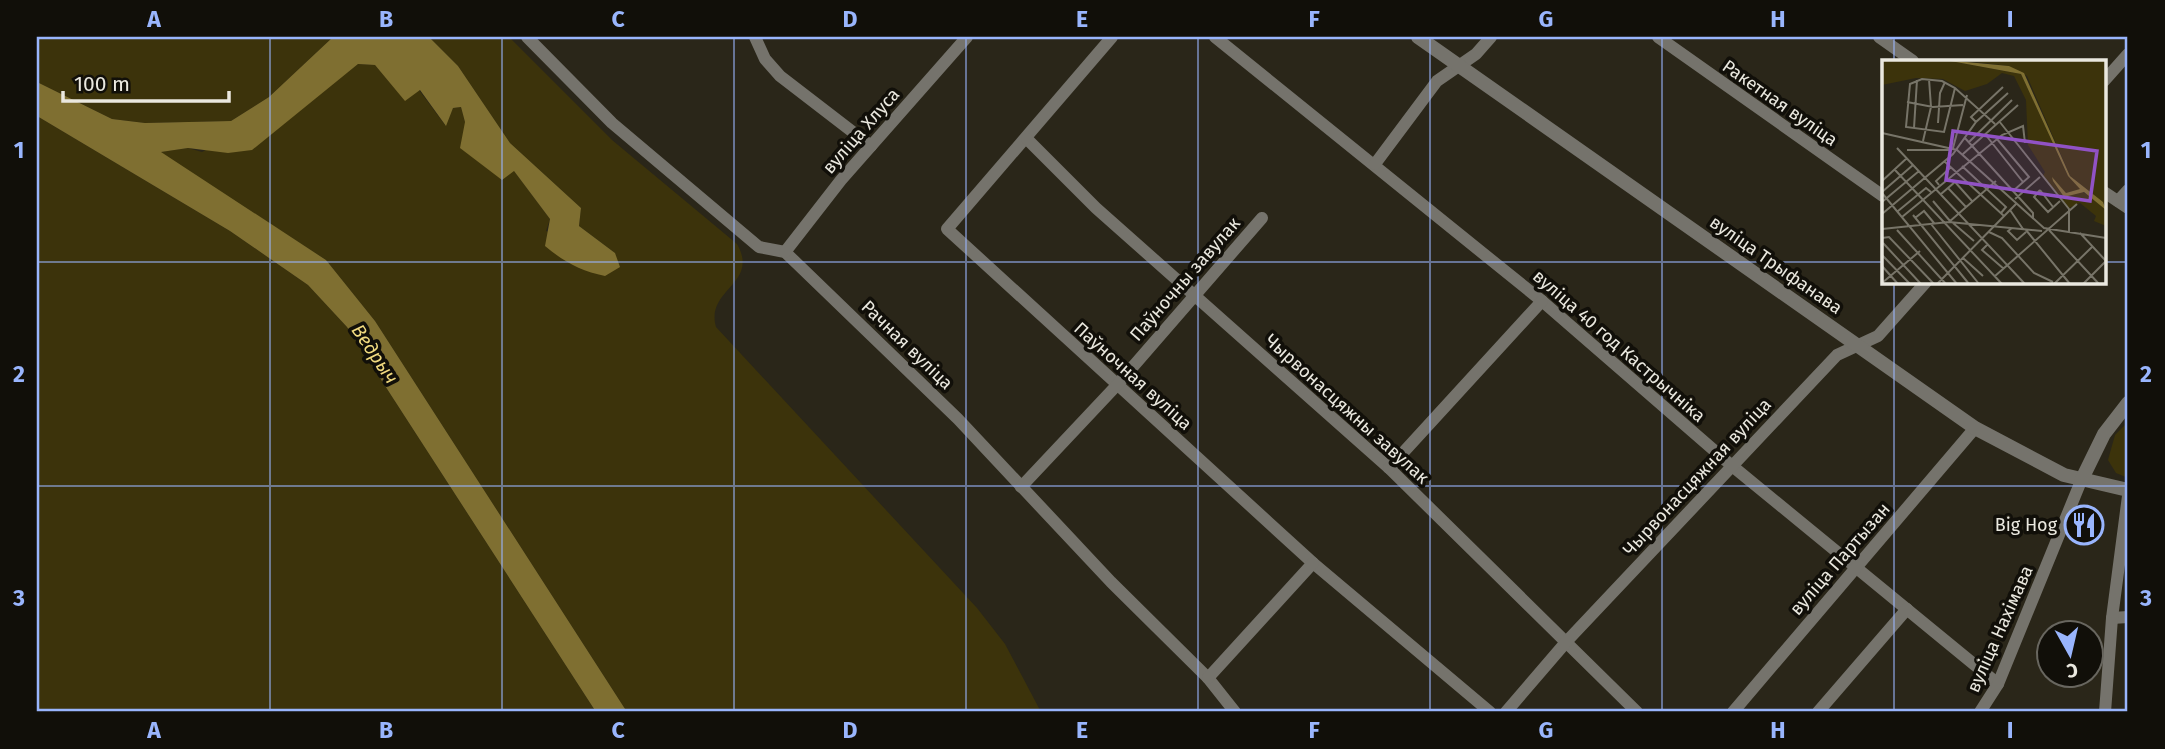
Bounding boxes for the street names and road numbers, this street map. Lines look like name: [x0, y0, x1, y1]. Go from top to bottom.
street label: Ракетная вуліца: [1718, 55, 1842, 151]
street label: вуліца Хлуса: [818, 84, 904, 178]
street label: вуліца Трыфанава: [1705, 211, 1847, 319]
street label: Паўночны завулак: [1125, 212, 1245, 345]
street label: вуліца 40 год Кастрычніка: [1528, 265, 1710, 427]
street label: Рачная вуліца: [857, 296, 957, 394]
street label: Паўночная вуліца: [1069, 317, 1197, 435]
street label: Чырвонасцяжны завулак: [1260, 329, 1434, 489]
street label: Чырвонасцяжная вуліца: [1618, 394, 1776, 560]
street label: вуліца Партызан: [1785, 498, 1895, 620]
street label: вуліца Нахімава: [1962, 562, 2038, 696]

